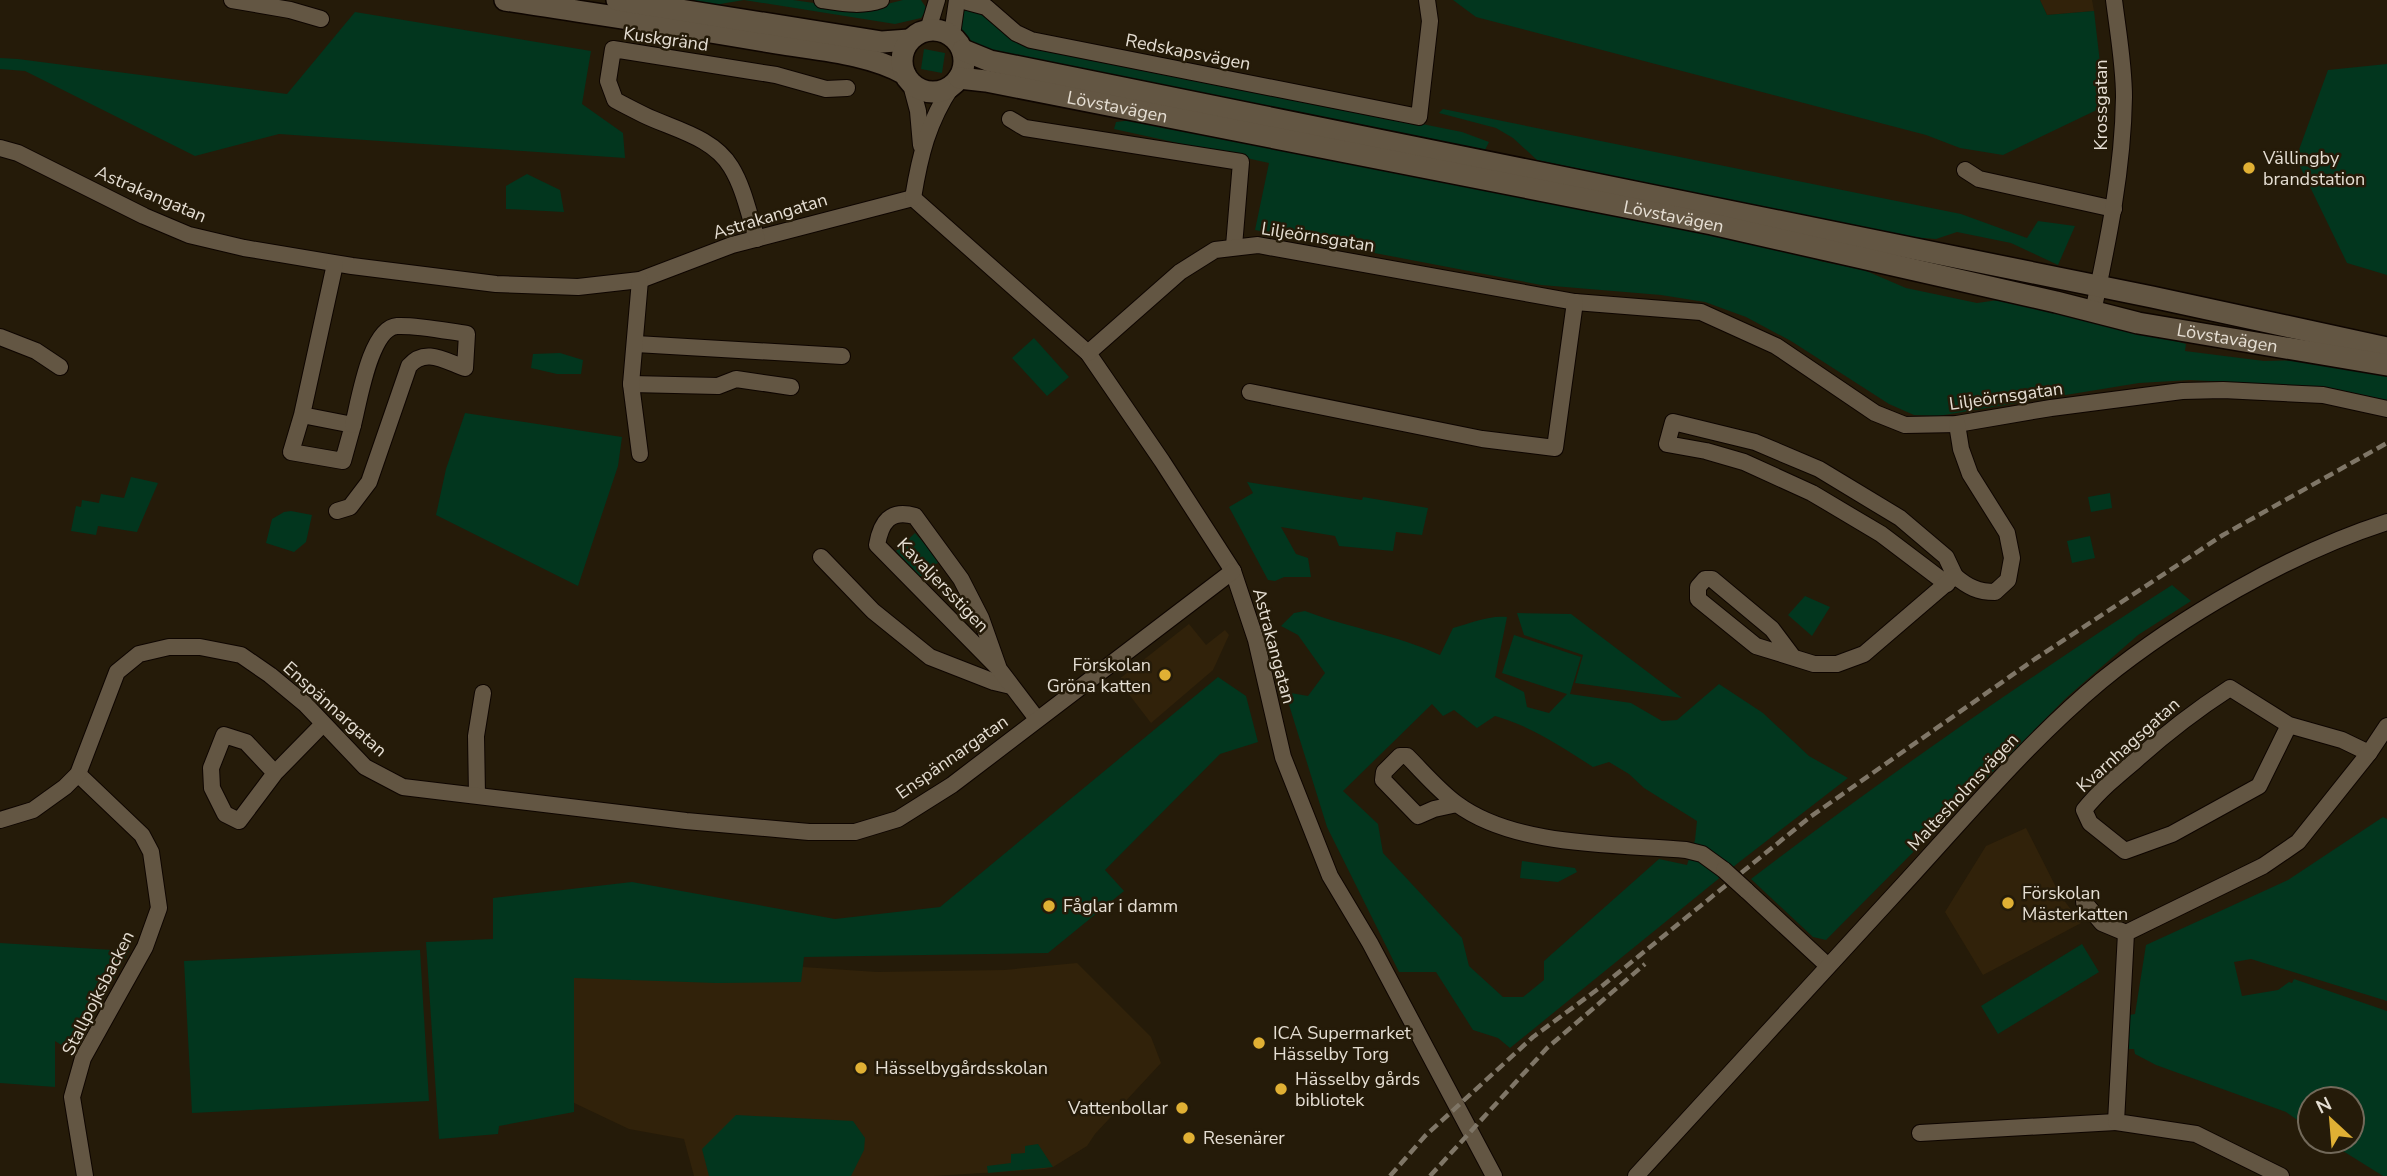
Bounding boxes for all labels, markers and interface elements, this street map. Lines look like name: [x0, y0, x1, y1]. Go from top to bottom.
street label: Kuskgränd: [622, 21, 710, 57]
street label: Redskapsvägen: [1123, 28, 1253, 76]
street label: Krossgatan: [2089, 59, 2113, 151]
street label: Lövstavägen: [1065, 85, 1170, 128]
place label: Vällingby brandstation: [2262, 146, 2365, 191]
street label: Astrakangatan: [92, 160, 210, 228]
marker: Vällingby brandstation: [2241, 160, 2257, 176]
street label: Astrakangatan: [710, 187, 830, 245]
street label: Lövstavägen: [1621, 195, 1726, 238]
street label: Liljeörnsgatan: [1260, 216, 1376, 258]
street label: Lövstavägen: [2175, 318, 2280, 358]
street label: Liljeörnsgatan: [1948, 376, 2064, 416]
street label: Kavaljersstigen: [892, 532, 994, 638]
street label: Astrakangatan: [1247, 586, 1301, 706]
place label: Förskolan Gröna katten: [1047, 653, 1151, 698]
street label: Enspännargatan: [278, 656, 392, 762]
marker: Förskolan Gröna katten: [1157, 667, 1173, 683]
street label: Kvarnhagsgatan: [2071, 692, 2185, 798]
street label: Enspännargatan: [891, 709, 1013, 805]
street label: Maltesholmsvägen: [1902, 728, 2024, 856]
place label: Förskolan Mästerkatten: [2022, 881, 2128, 926]
place label: Fåglar i damm: [1063, 894, 1178, 918]
marker: Förskolan Mästerkatten: [2000, 895, 2016, 911]
marker: Fåglar i damm: [1041, 898, 1057, 914]
street label: Stallpojksbacken: [56, 927, 140, 1059]
place label: ICA Supermarket Hässelby Torg: [1273, 1021, 1412, 1066]
marker: ICA Supermarket Hässelby Torg: [1251, 1035, 1267, 1051]
place label: Hässelbygårdsskolan: [875, 1056, 1048, 1080]
marker: Hässelbygårdsskolan: [853, 1060, 869, 1076]
place label: Hässelby gårds bibliotek: [1295, 1067, 1420, 1112]
marker: Hässelby gårds bibliotek: [1273, 1081, 1289, 1097]
north arrow: [2296, 1085, 2366, 1155]
text: N: [2312, 1091, 2336, 1120]
place label: Vattenbollar: [1067, 1096, 1169, 1120]
marker: Vattenbollar: [1174, 1100, 1190, 1116]
place label: Resenärer: [1203, 1126, 1285, 1150]
marker: Resenärer: [1181, 1130, 1197, 1146]

